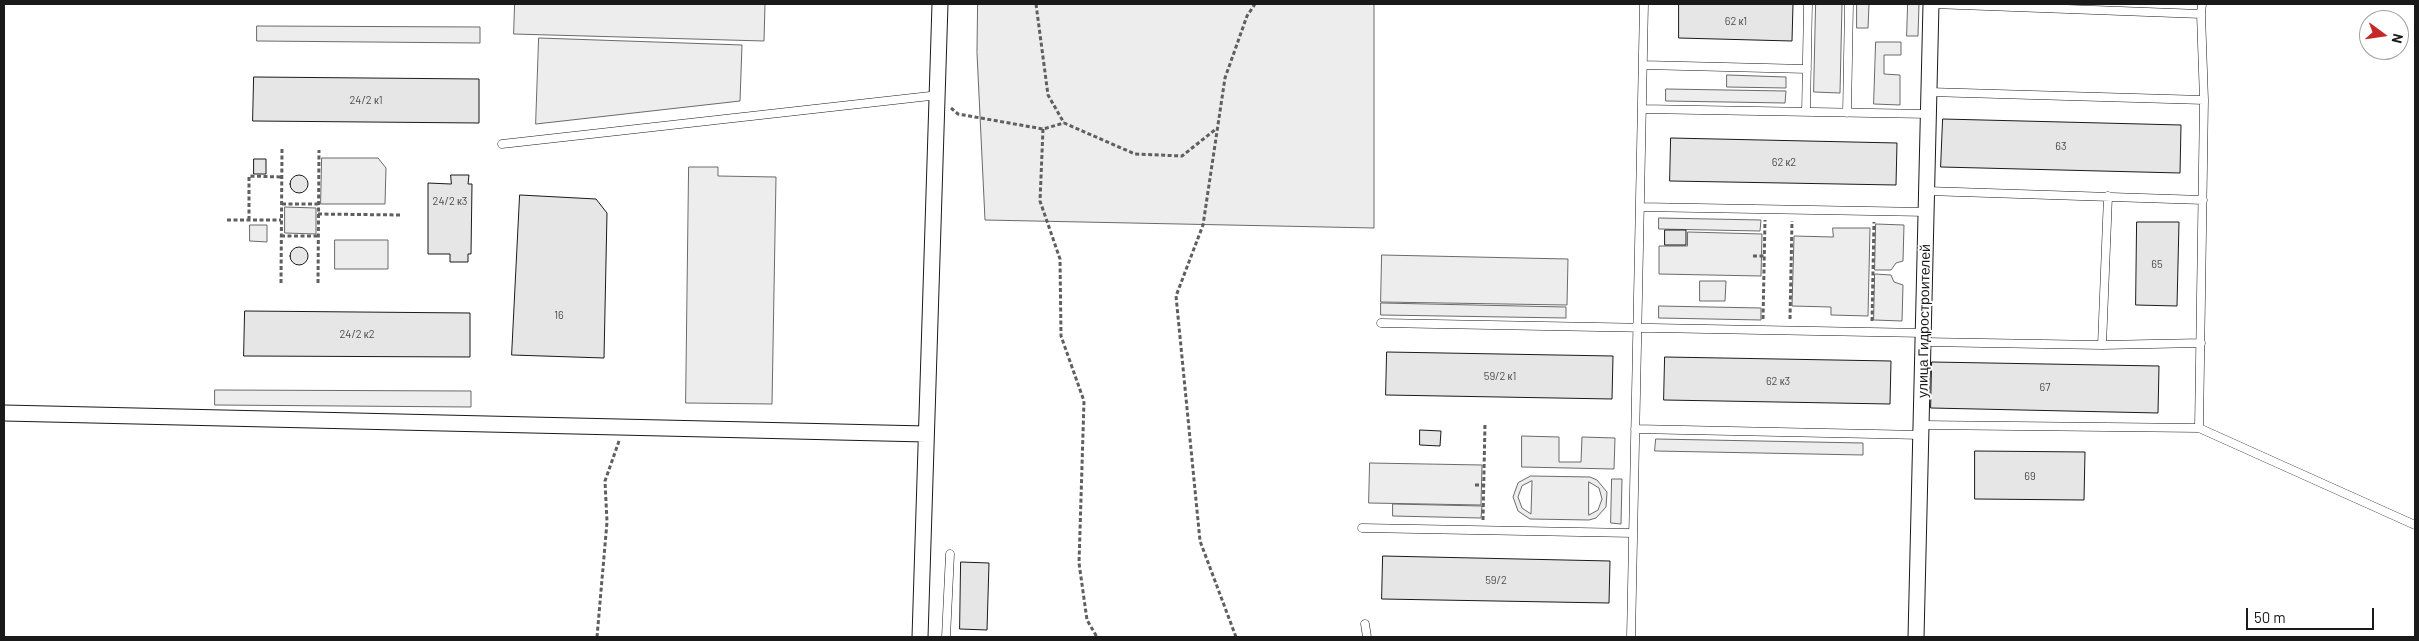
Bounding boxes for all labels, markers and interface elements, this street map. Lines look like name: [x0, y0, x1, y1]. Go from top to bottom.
north arrow: [2359, 10, 2409, 60]
house number: 62 к1: [1725, 14, 1747, 28]
text: N: [2389, 32, 2407, 45]
house number: 24/2 к1: [349, 93, 383, 107]
house number: 63: [2055, 139, 2067, 153]
house number: 62 к2: [1772, 155, 1796, 169]
house number: 24/2 к3: [433, 194, 467, 208]
street label: улица Гидростроителей: [1914, 244, 1934, 398]
house number: 65: [2151, 257, 2163, 271]
house number: 16: [554, 308, 564, 322]
house number: 24/2 к2: [339, 327, 375, 341]
house number: 59/2 к1: [1484, 369, 1516, 383]
house number: 62 к3: [1766, 374, 1790, 388]
house number: 67: [2040, 380, 2050, 394]
house number: 69: [2024, 469, 2036, 483]
house number: 59/2: [1485, 573, 1507, 587]
scale bar: [2249, 598, 2376, 630]
text: 50 m: [2254, 608, 2286, 626]

